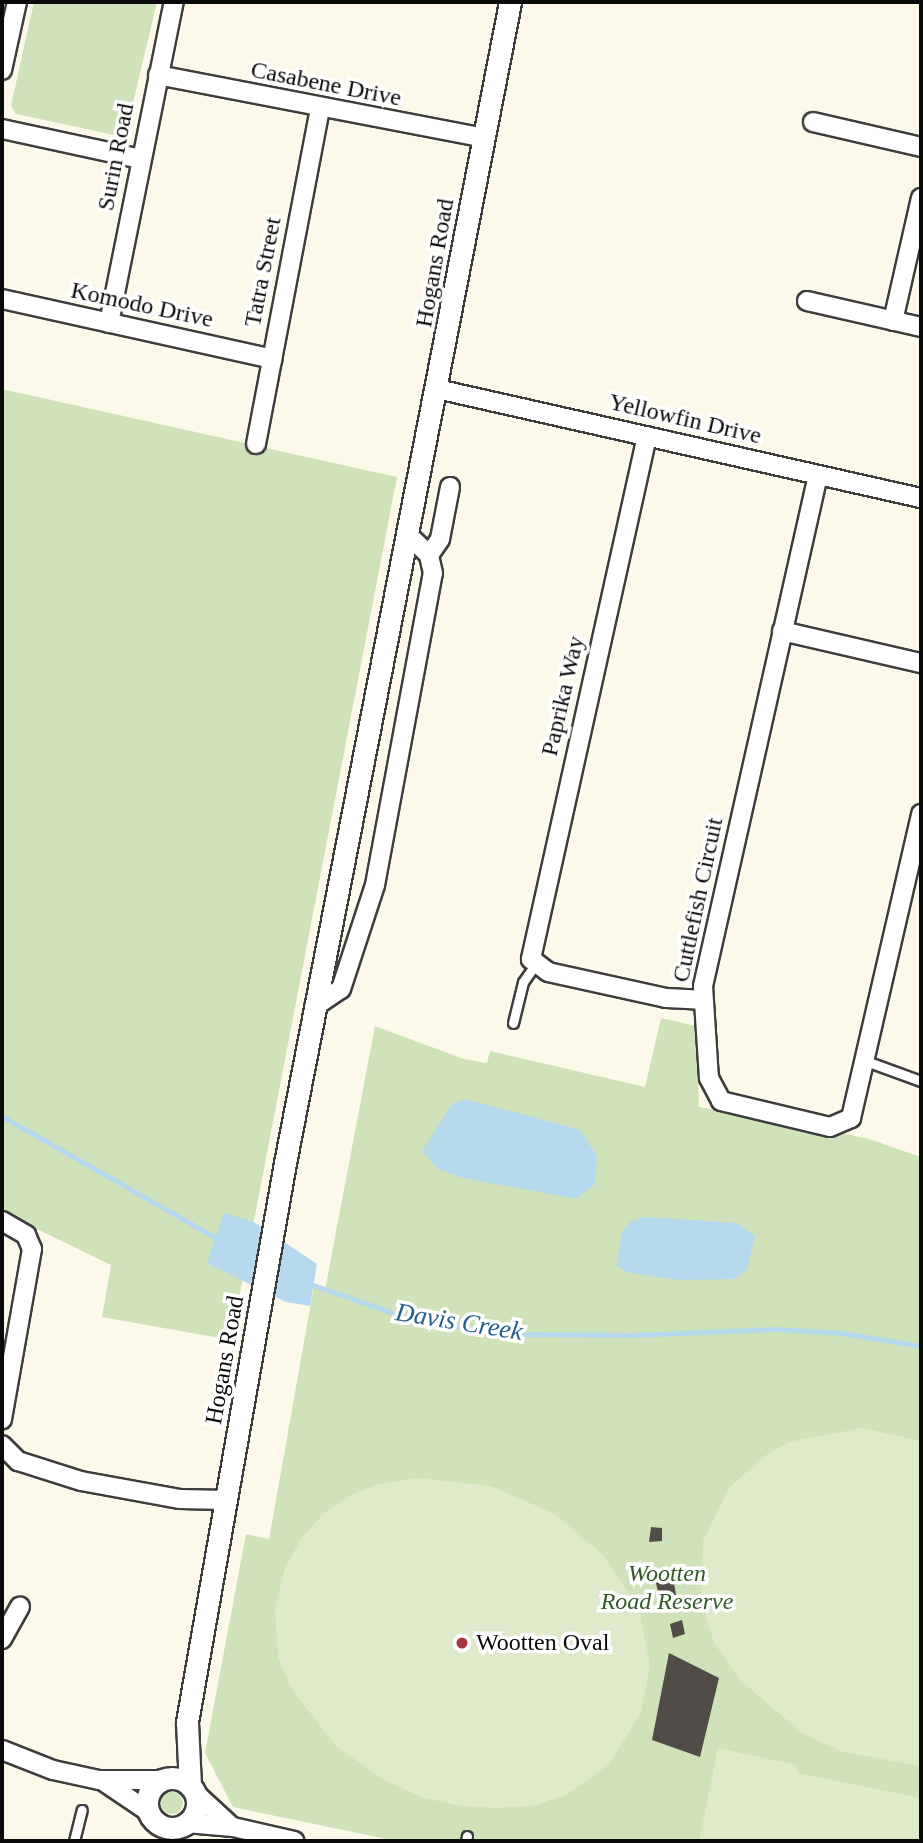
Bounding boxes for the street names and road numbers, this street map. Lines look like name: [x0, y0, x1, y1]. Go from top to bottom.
street label: Casabene Drive: [248, 55, 404, 113]
street label: Surin Road: [91, 101, 141, 213]
street label: Hogans Road: [410, 196, 460, 330]
street label: Tatra Street: [238, 215, 288, 329]
street label: Komodo Drive: [68, 276, 216, 334]
street label: Yellowfin Drive: [606, 387, 764, 451]
street label: Paprika Way: [535, 633, 591, 759]
street label: Cuttlefish Circuit: [667, 815, 729, 985]
street label: Hogans Road: [200, 1293, 250, 1427]

